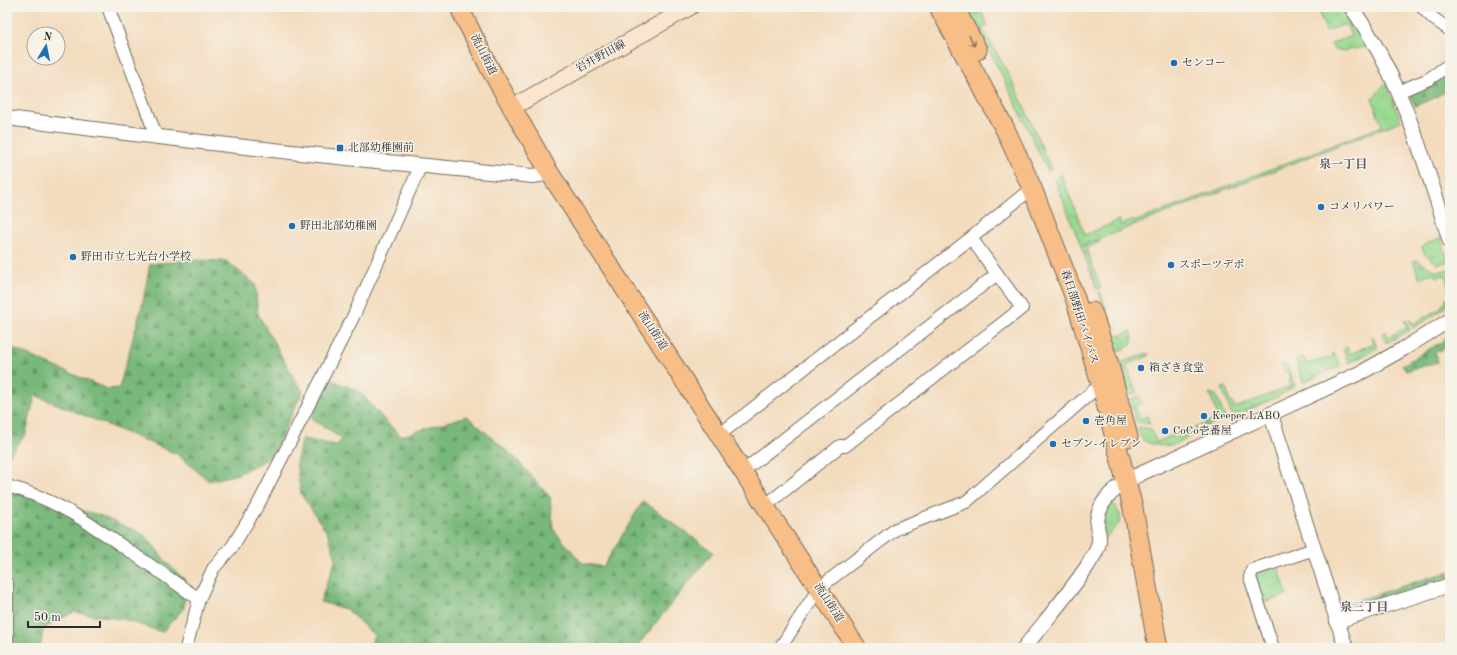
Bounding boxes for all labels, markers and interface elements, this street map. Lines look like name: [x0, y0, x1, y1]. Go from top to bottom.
north arrow: [26, 26, 66, 66]
text: N: [42, 31, 53, 44]
street label: 流山街道: [468, 32, 500, 77]
one-way arrow: [969, 35, 977, 47]
street label: 岩井野田線: [573, 37, 628, 75]
place label: センコー: [1182, 57, 1226, 69]
marker: センコー: [1169, 58, 1179, 68]
place label: 北部幼稚園前: [348, 141, 414, 154]
marker: 北部幼稚園前: [335, 143, 345, 153]
district label: 泉一丁目: [1319, 157, 1367, 171]
place label: コメリパワー: [1329, 201, 1395, 213]
marker: コメリパワー: [1316, 202, 1326, 212]
place label: 野田北部幼稚園: [300, 219, 377, 232]
marker: 野田北部幼稚園: [287, 221, 297, 231]
place label: 野田市立七光台小学校: [81, 250, 191, 263]
marker: 野田市立七光台小学校: [68, 252, 78, 262]
place label: スポーツデポ: [1179, 259, 1245, 271]
marker: スポーツデポ: [1166, 260, 1176, 270]
street label: 春日部野田バイパス: [1059, 268, 1101, 366]
street label: 流山街道: [635, 308, 670, 352]
place label: 箱ざき食堂: [1149, 361, 1204, 374]
marker: 箱ざき食堂: [1136, 363, 1146, 373]
marker: Keeper LABO: [1199, 411, 1209, 421]
place label: Keeper LABO: [1212, 411, 1280, 422]
place label: 壱角屋: [1094, 414, 1127, 427]
marker: 壱角屋: [1081, 416, 1091, 426]
place label: CoCo壱番屋: [1173, 424, 1232, 437]
marker: CoCo壱番屋: [1160, 426, 1170, 436]
place label: セブン-イレブン: [1061, 437, 1141, 450]
marker: セブン-イレブン: [1048, 439, 1058, 449]
street label: 流山街道: [811, 580, 846, 624]
district label: 泉三丁目: [1340, 600, 1388, 614]
scale bar: [28, 603, 100, 629]
text: 50 m: [34, 611, 61, 624]

